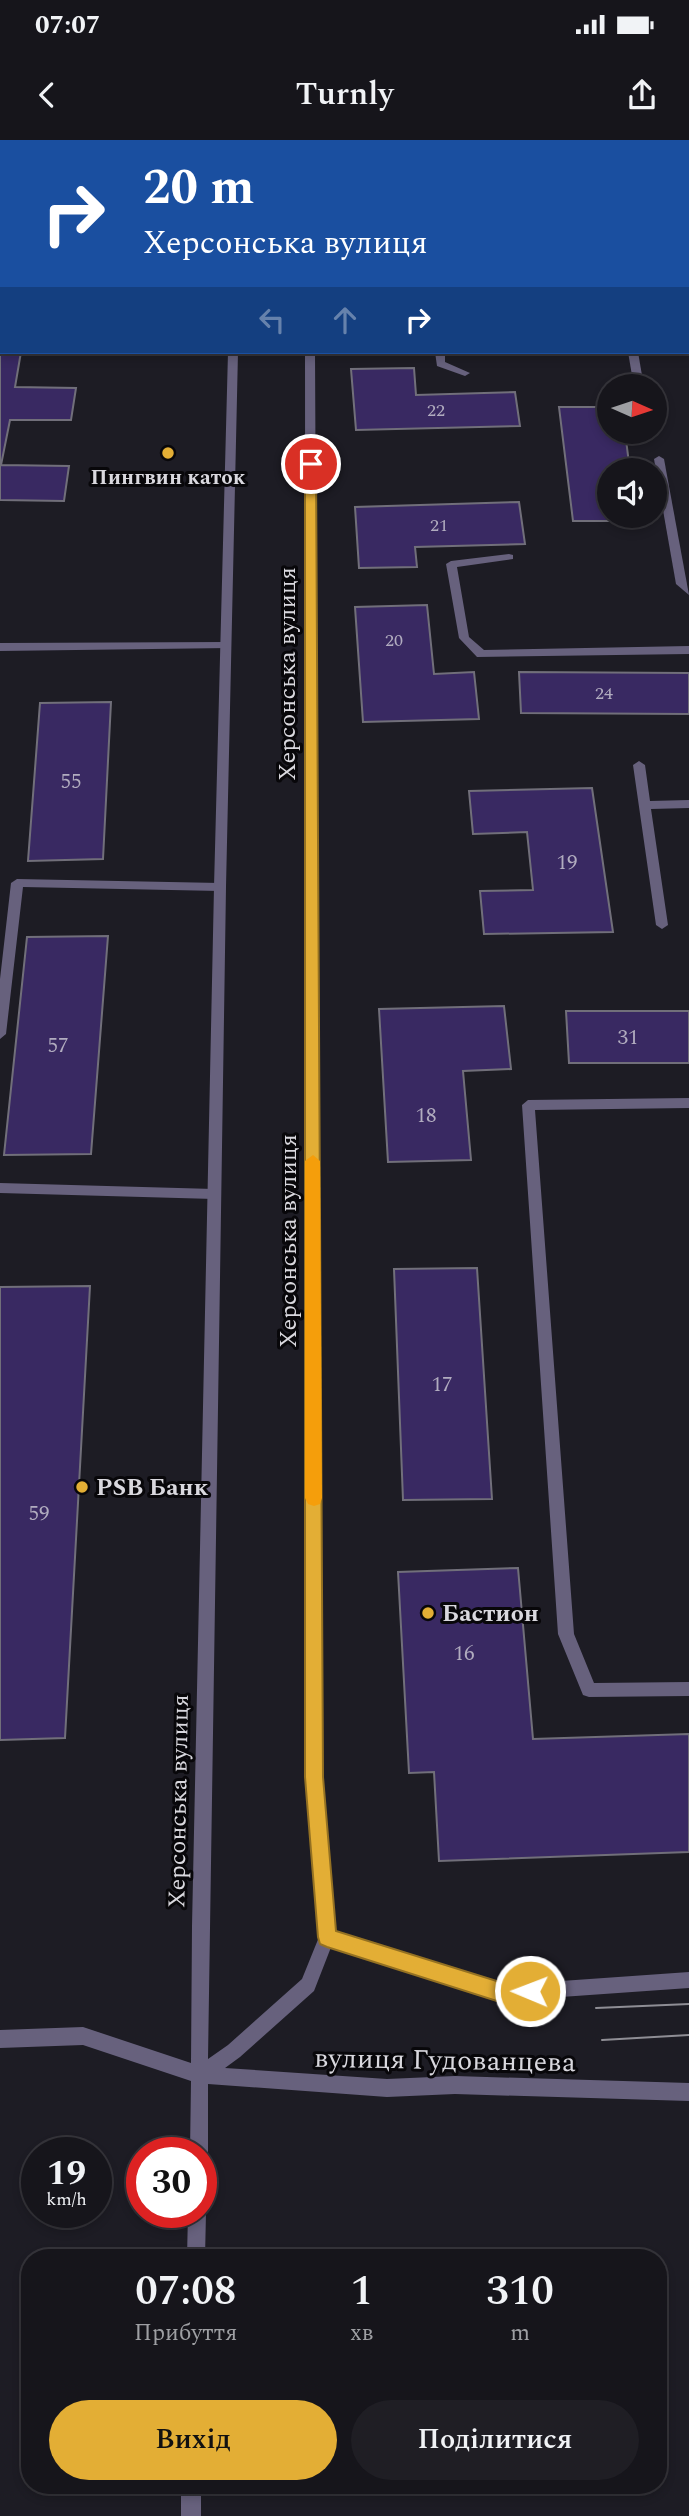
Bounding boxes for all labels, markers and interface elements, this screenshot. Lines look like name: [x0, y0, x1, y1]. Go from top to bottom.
text: 07:07: [35, 5, 100, 45]
text: Turnly: [295, 70, 394, 119]
icon: back: [28, 76, 66, 114]
icon: share: [623, 76, 661, 114]
text: 20 m: [143, 151, 254, 226]
icon: right: [28, 168, 119, 259]
text: Херсонська вулиця: [143, 219, 428, 268]
icon: left: [253, 301, 291, 339]
icon: ahead: [326, 301, 364, 339]
icon: right: [399, 301, 437, 339]
north arrow: [597, 374, 667, 444]
map controls: [597, 374, 667, 528]
house number: 22: [427, 397, 445, 424]
pin: [281, 434, 341, 494]
marker: Пингвин каток: [160, 445, 176, 461]
icon: arrive: [292, 445, 330, 483]
button: sound: [597, 458, 667, 528]
place label: Пингвин каток: [91, 462, 246, 494]
house number: 21: [430, 512, 448, 539]
street label: Херсонська вулиця: [270, 567, 306, 781]
house number: 20: [385, 627, 403, 654]
house number: 24: [595, 680, 613, 707]
house number: 55: [61, 766, 82, 798]
house number: 19: [557, 847, 578, 879]
house number: 31: [618, 1022, 639, 1054]
house number: 57: [48, 1030, 69, 1062]
house number: 18: [416, 1100, 437, 1132]
street label: Херсонська вулиця: [271, 1134, 307, 1348]
house number: 17: [432, 1369, 453, 1401]
place label: PSB Банк: [96, 1470, 209, 1506]
marker: PSB Банк: [74, 1479, 90, 1495]
house number: 59: [29, 1498, 50, 1530]
place label: Бастион: [442, 1596, 539, 1632]
marker: Бастион: [420, 1605, 436, 1621]
house number: 16: [454, 1638, 475, 1670]
street label: Херсонська вулиця: [159, 1694, 199, 1908]
position arrow: [493, 1954, 567, 2028]
street label: вулиця Гудованцева: [314, 2037, 576, 2084]
speed limit sign: 30: [126, 2137, 217, 2228]
text: 19: [47, 2147, 86, 2200]
text: km/h: [46, 2186, 87, 2213]
text: 07:08: [135, 2260, 236, 2323]
text: 1: [351, 2260, 373, 2323]
text: 310: [486, 2260, 554, 2323]
text: Прибуття: [134, 2316, 237, 2351]
text: хв: [350, 2316, 373, 2351]
text: m: [510, 2316, 530, 2351]
button: Вихід: [49, 2400, 337, 2480]
button: Поділитися: [351, 2400, 639, 2480]

